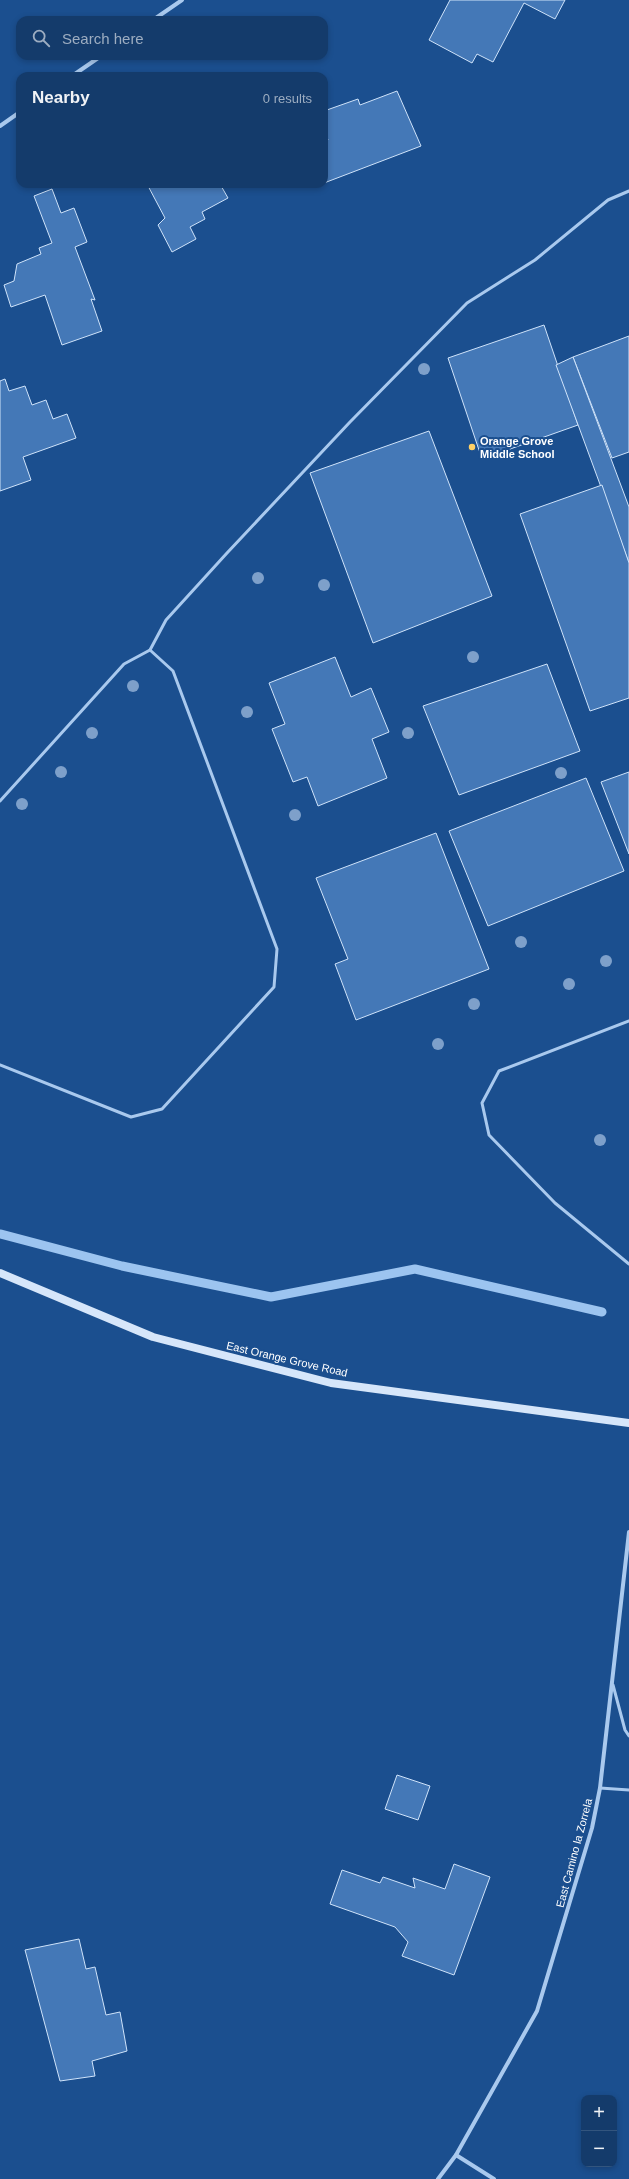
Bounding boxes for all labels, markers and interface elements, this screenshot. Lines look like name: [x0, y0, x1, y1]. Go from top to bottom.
search box: [16, 16, 328, 60]
icon: search: [30, 27, 52, 49]
text: Search here: [62, 30, 144, 47]
text: Nearby: [32, 88, 90, 107]
text: 0 results: [263, 91, 312, 106]
place label: Orange Grove Middle School: [480, 435, 555, 460]
marker: Orange Grove Middle School: [467, 442, 477, 452]
street label: East Orange Grove Road: [225, 1339, 349, 1379]
street label: East Camino la Zorrela: [554, 1796, 595, 1909]
map controls: [581, 2095, 617, 2167]
button: +: [581, 2095, 617, 2131]
button: −: [581, 2131, 617, 2167]

